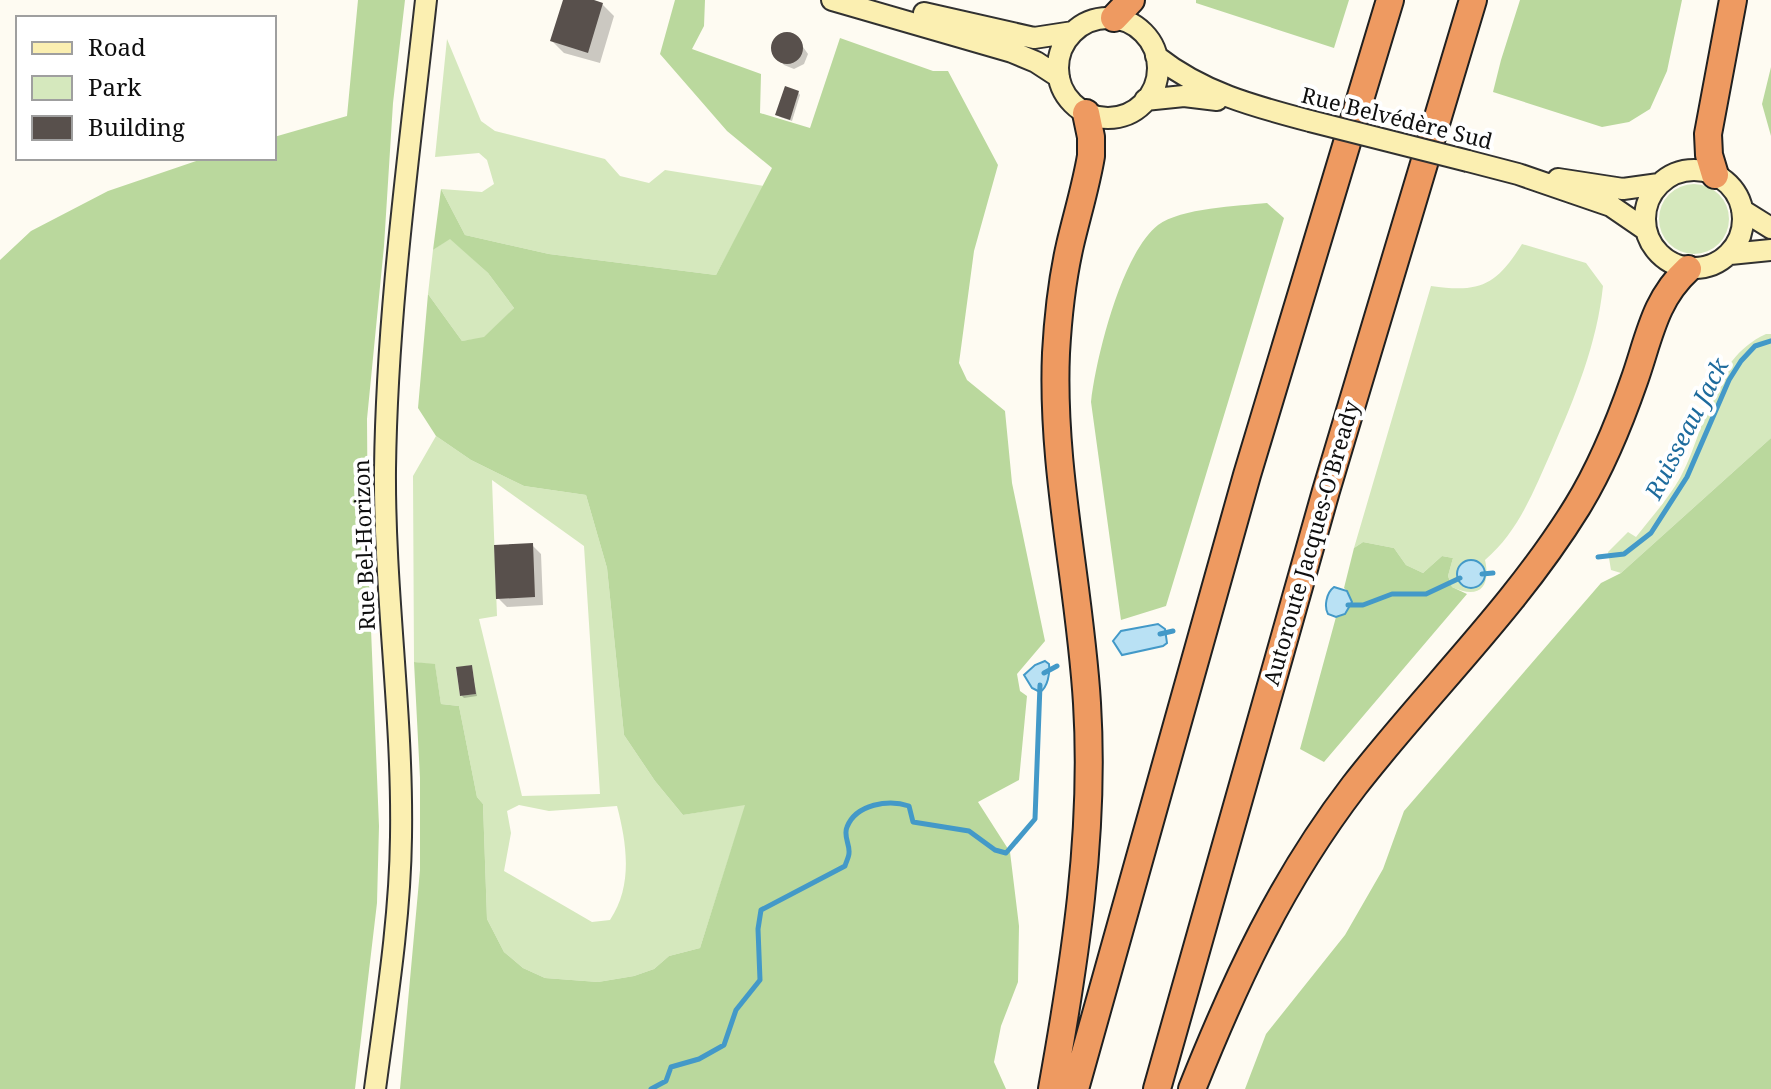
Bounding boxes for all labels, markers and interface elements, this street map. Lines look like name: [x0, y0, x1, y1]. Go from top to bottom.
legend: [16, 16, 276, 160]
text: Road: [88, 30, 146, 63]
text: Park: [88, 70, 142, 103]
street label: Rue Belvédère Sud: [1299, 79, 1496, 155]
text: Building: [88, 110, 185, 143]
water label: Ruisseau Jack: [1636, 351, 1736, 505]
street label: Autoroute Jacques-O'Bready: [1255, 396, 1365, 689]
street label: Rue Bel-Horizon: [345, 459, 381, 631]

